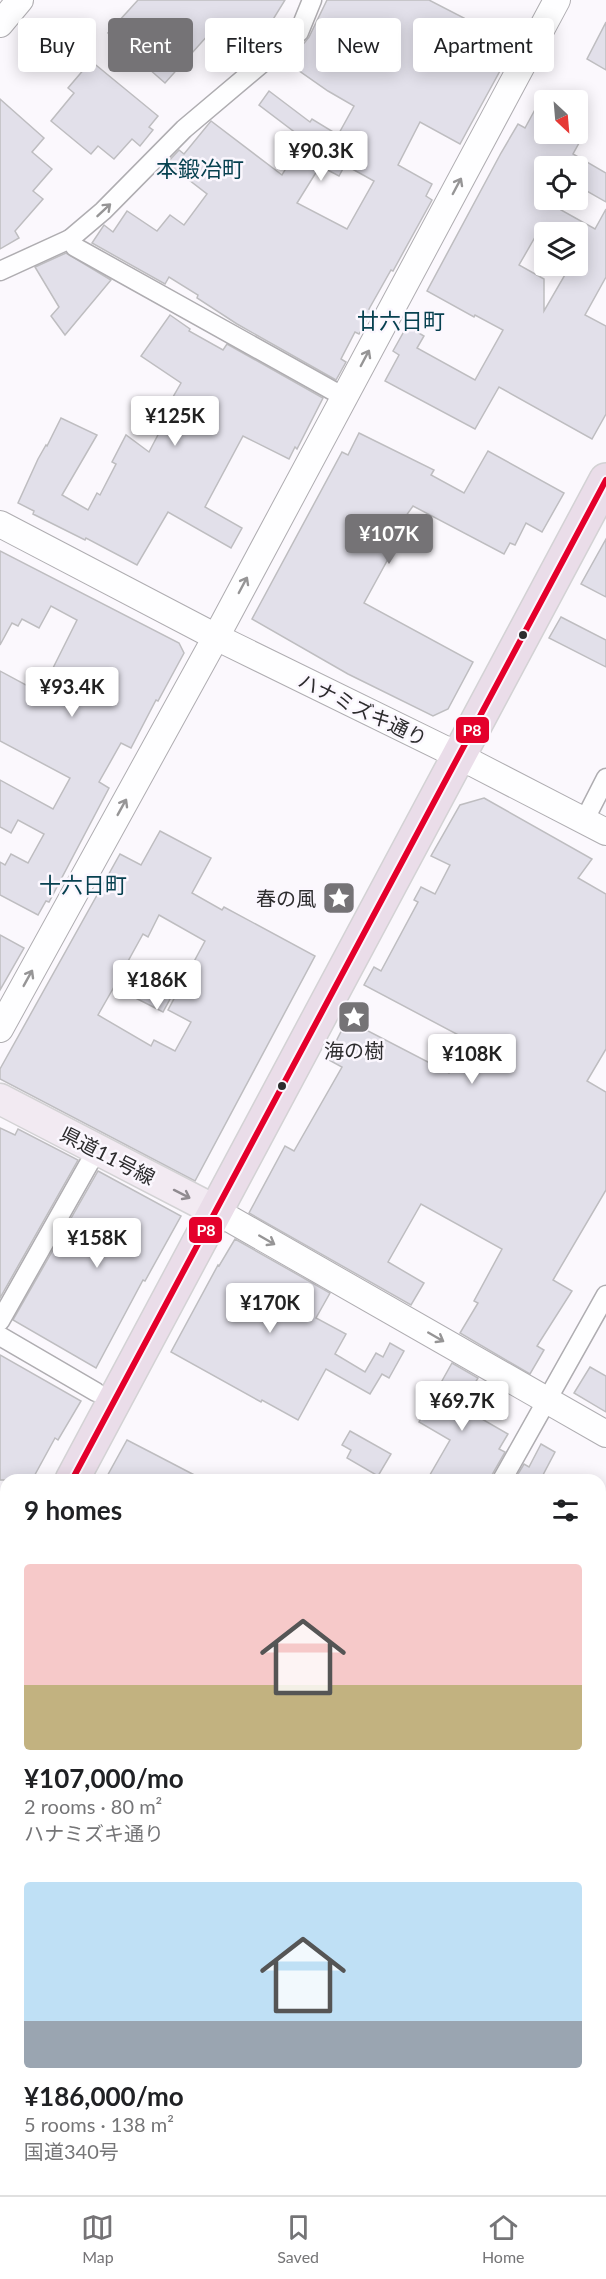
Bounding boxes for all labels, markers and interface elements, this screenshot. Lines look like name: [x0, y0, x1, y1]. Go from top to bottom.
chip: Buy: [18, 18, 96, 72]
chip: Rent: [108, 18, 193, 72]
chip: Filters: [205, 18, 304, 72]
chip: New: [316, 18, 401, 72]
chip: Apartment: [413, 18, 554, 72]
north arrow: [534, 90, 588, 144]
map controls: [534, 90, 588, 276]
pin: ¥90.3K: [272, 131, 370, 182]
text: ¥90.3K: [289, 138, 353, 162]
district label: 本鍛冶町: [156, 155, 244, 182]
button: locate: [534, 156, 588, 210]
one-way arrow: [451, 178, 463, 195]
one-way arrow: [96, 203, 111, 217]
button: layers: [534, 222, 588, 276]
district label: 廿六日町: [357, 307, 445, 334]
one-way arrow: [359, 350, 371, 367]
pin: ¥125K: [133, 396, 217, 447]
text: ¥125K: [145, 403, 205, 427]
pin: ¥107K: [347, 514, 431, 565]
text: ¥107K: [359, 521, 419, 545]
one-way arrow: [238, 577, 249, 595]
unlabelled marker: [517, 629, 529, 641]
pin: ¥93.4K: [23, 667, 121, 718]
street label: ハナミズキ通り: [295, 668, 431, 750]
text: ¥93.4K: [40, 674, 104, 698]
line badge: P8: [455, 716, 490, 744]
text: P8: [462, 720, 482, 739]
one-way arrow: [116, 799, 128, 816]
district label: 十六日町: [39, 871, 127, 898]
place icon: 春の風: [321, 880, 357, 916]
place label: 春の風: [256, 886, 316, 910]
pin: ¥186K: [115, 960, 199, 1011]
text: ¥186K: [127, 967, 187, 991]
one-way arrow: [22, 970, 34, 987]
place icon: 海の樹: [336, 999, 372, 1035]
pin: ¥108K: [430, 1034, 514, 1085]
place label: 海の樹: [324, 1038, 384, 1062]
text: ¥108K: [442, 1041, 502, 1065]
unlabelled marker: [276, 1080, 288, 1092]
street label: 県道11号線: [57, 1121, 159, 1189]
one-way arrow: [173, 1188, 191, 1200]
line badge: P8: [188, 1216, 223, 1244]
pin: ¥158K: [55, 1218, 139, 1269]
text: P8: [196, 1220, 216, 1239]
text: ¥158K: [67, 1225, 127, 1249]
one-way arrow: [258, 1234, 275, 1246]
pin: ¥170K: [228, 1283, 312, 1334]
text: ¥170K: [240, 1290, 300, 1314]
one-way arrow: [427, 1331, 444, 1343]
pin: ¥69.7K: [413, 1381, 511, 1432]
text: ¥69.7K: [430, 1388, 494, 1412]
text: 9 homes: [24, 1494, 122, 1526]
icon: filters: [549, 1494, 582, 1527]
icon: home: [249, 1603, 357, 1711]
text: ¥107,000/mo: [24, 1762, 184, 1794]
text: 2 rooms · 80 m²: [24, 1794, 162, 1818]
text: ハナミズキ通り: [24, 1821, 164, 1845]
icon: home: [249, 1921, 357, 2029]
text: ¥186,000/mo: [24, 2080, 184, 2112]
text: 5 rooms · 138 m²: [24, 2112, 174, 2136]
text: 国道340号: [24, 2139, 119, 2163]
tab: Map: [81, 2211, 114, 2266]
tab: Saved: [277, 2211, 319, 2266]
tab: Home: [482, 2211, 525, 2266]

